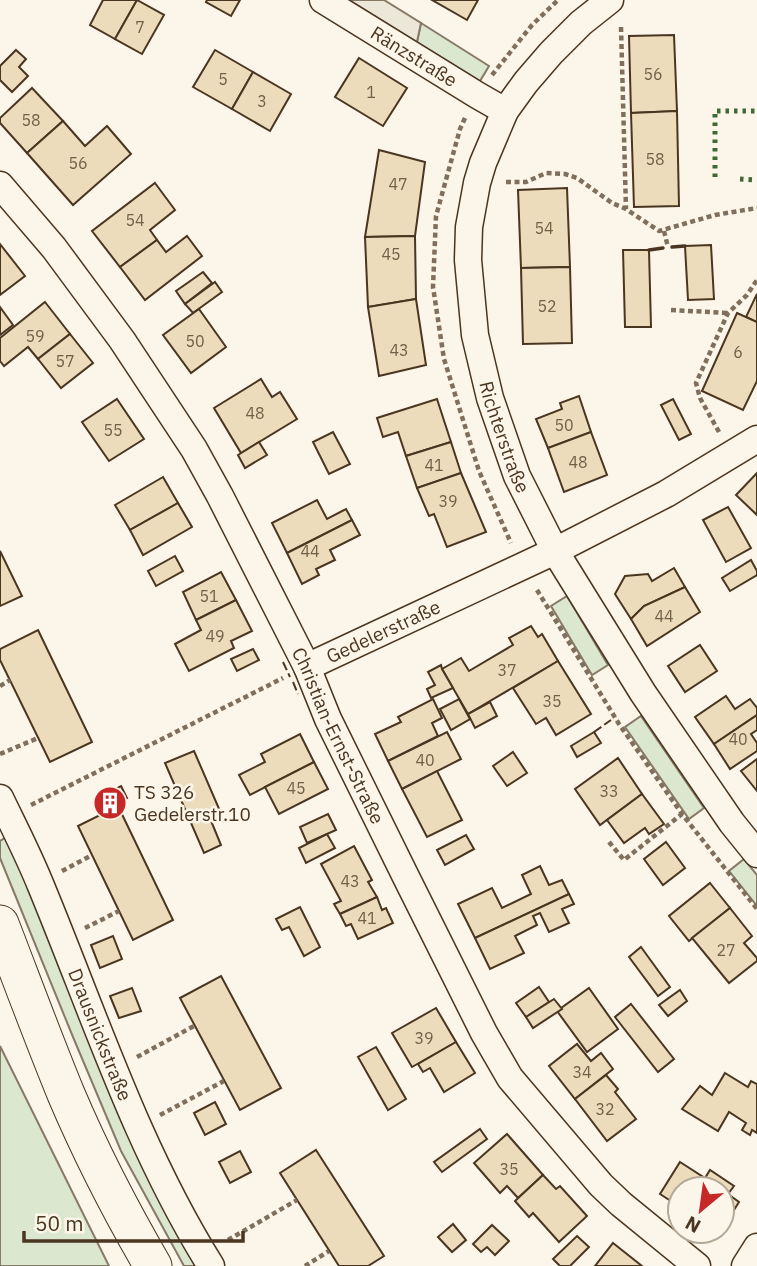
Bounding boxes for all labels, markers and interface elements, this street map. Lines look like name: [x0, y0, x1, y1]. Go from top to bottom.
house number: 7: [135, 17, 145, 37]
street label: Ränzstraße: [366, 20, 462, 92]
house number: 56: [643, 64, 663, 84]
house number: 5: [218, 69, 228, 89]
house number: 1: [366, 82, 376, 102]
house number: 3: [257, 91, 267, 111]
house number: 58: [21, 110, 41, 130]
house number: 58: [645, 149, 665, 169]
house number: 56: [68, 153, 88, 173]
house number: 47: [388, 174, 408, 194]
house number: 54: [125, 210, 145, 230]
house number: 54: [534, 218, 554, 238]
house number: 45: [381, 244, 401, 264]
house number: 52: [537, 296, 557, 316]
house number: 59: [25, 326, 45, 346]
house number: 50: [185, 331, 205, 351]
house number: 43: [389, 340, 409, 360]
house number: 6: [733, 342, 743, 362]
house number: 57: [55, 351, 75, 371]
street label: Richterstraße: [474, 379, 535, 497]
house number: 48: [245, 403, 265, 423]
house number: 50: [554, 415, 574, 435]
house number: 55: [103, 420, 123, 440]
house number: 48: [568, 452, 588, 472]
house number: 41: [424, 455, 444, 475]
house number: 39: [438, 491, 458, 511]
house number: 44: [300, 541, 320, 561]
house number: 51: [199, 586, 219, 606]
street label: Gedelerstraße: [322, 594, 444, 668]
house number: 44: [654, 606, 674, 626]
house number: 49: [205, 626, 225, 646]
street label: Christian-Ernst-Straße: [287, 643, 390, 828]
house number: 37: [497, 660, 517, 680]
house number: 35: [542, 691, 562, 711]
house number: 40: [728, 729, 748, 749]
house number: 40: [415, 750, 435, 770]
house number: 45: [286, 778, 306, 798]
place label: TS 326 Gedelerstr.10: [134, 780, 251, 826]
house number: 33: [599, 781, 619, 801]
building icon: TS 326 Gedelerstr.10: [91, 784, 129, 822]
house number: 43: [340, 871, 360, 891]
house number: 41: [357, 908, 377, 928]
house number: 27: [716, 940, 736, 960]
street label: Drausnickstraße: [63, 965, 138, 1104]
house number: 39: [414, 1028, 434, 1048]
house number: 34: [572, 1062, 592, 1082]
house number: 32: [595, 1099, 615, 1119]
house number: 35: [499, 1159, 519, 1179]
north arrow: [666, 1175, 736, 1245]
scale bar: [24, 1200, 243, 1244]
text: 50 m: [35, 1209, 84, 1237]
text: N: [681, 1211, 705, 1239]

